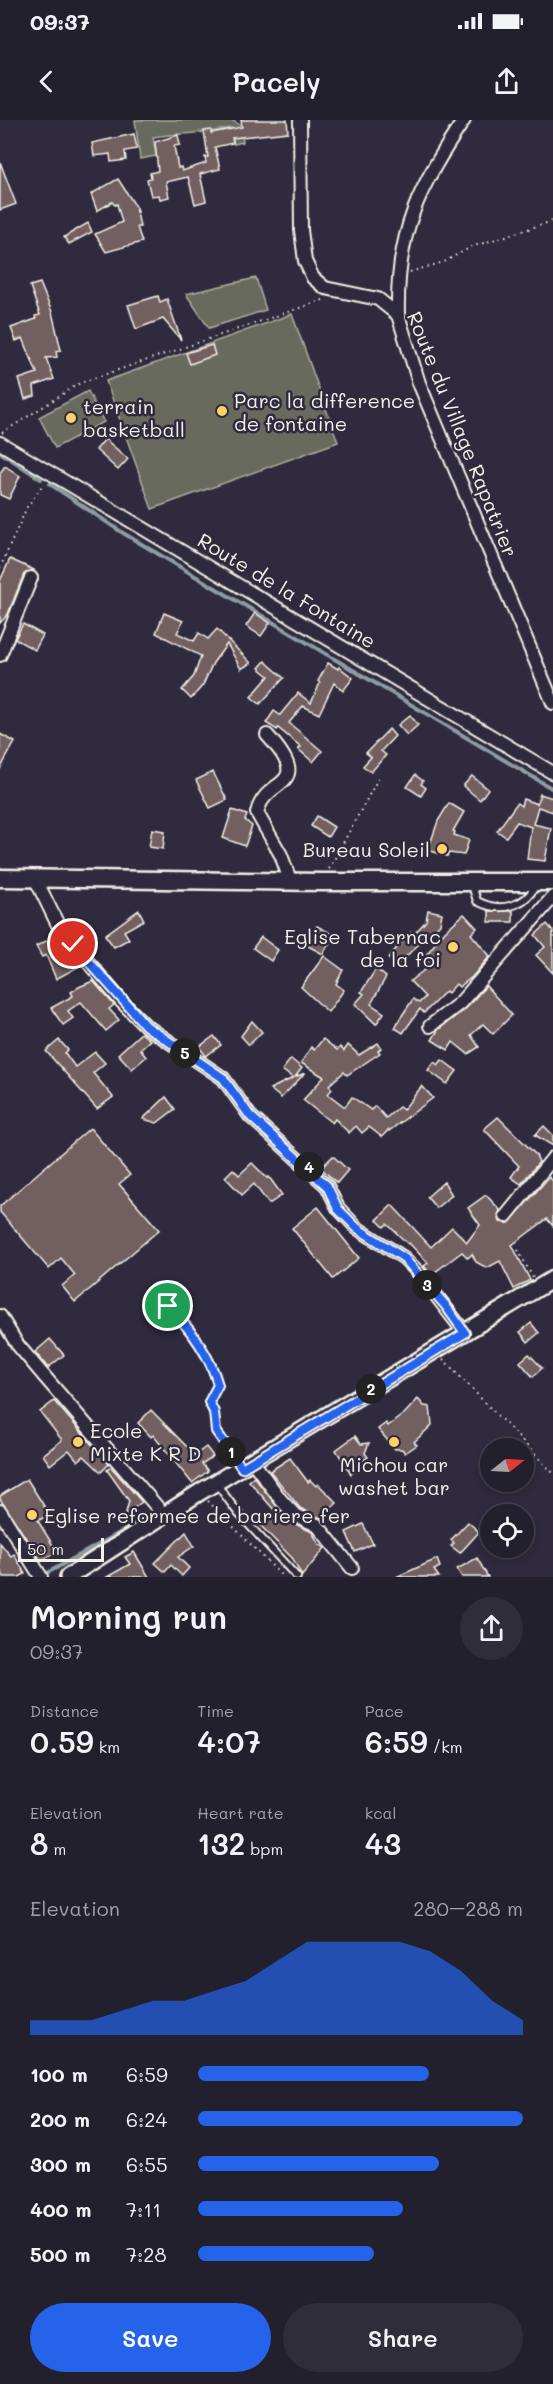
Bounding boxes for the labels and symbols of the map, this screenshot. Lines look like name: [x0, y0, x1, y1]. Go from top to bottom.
street label: Route du Village Rapatrier: [402, 307, 524, 561]
place label: Parc la difference de fontaine: [234, 387, 415, 436]
place label: terrain basketball: [83, 393, 185, 442]
marker: Parc la difference de fontaine: [215, 404, 229, 418]
marker: terrain basketball: [64, 411, 78, 425]
street label: Route de la Fontaine: [193, 526, 381, 654]
place label: Bureau Soleil: [303, 836, 430, 862]
marker: Bureau Soleil: [435, 842, 449, 856]
pin: [47, 918, 98, 969]
place label: Eglise Tabernac de la foi: [284, 923, 441, 972]
marker: Eglise Tabernac de la foi: [446, 940, 460, 954]
pin: 5: [170, 1038, 200, 1068]
pin: 4: [294, 1152, 324, 1182]
pin: 3: [412, 1270, 442, 1300]
pin: [142, 1280, 193, 1331]
pin: 2: [356, 1374, 386, 1404]
place label: Ecole Mixte K R D: [90, 1417, 201, 1466]
marker: Ecole Mixte K R D: [71, 1435, 85, 1449]
marker: Michou car washet bar: [387, 1435, 401, 1449]
pin: 1: [216, 1437, 246, 1467]
north arrow: [480, 1438, 534, 1492]
place label: Michou car washet bar: [338, 1451, 450, 1500]
place label: Eglise reformee de bariere fer: [44, 1502, 350, 1528]
marker: Eglise reformee de bariere fer: [25, 1508, 39, 1522]
scale bar: [18, 1535, 104, 1562]

